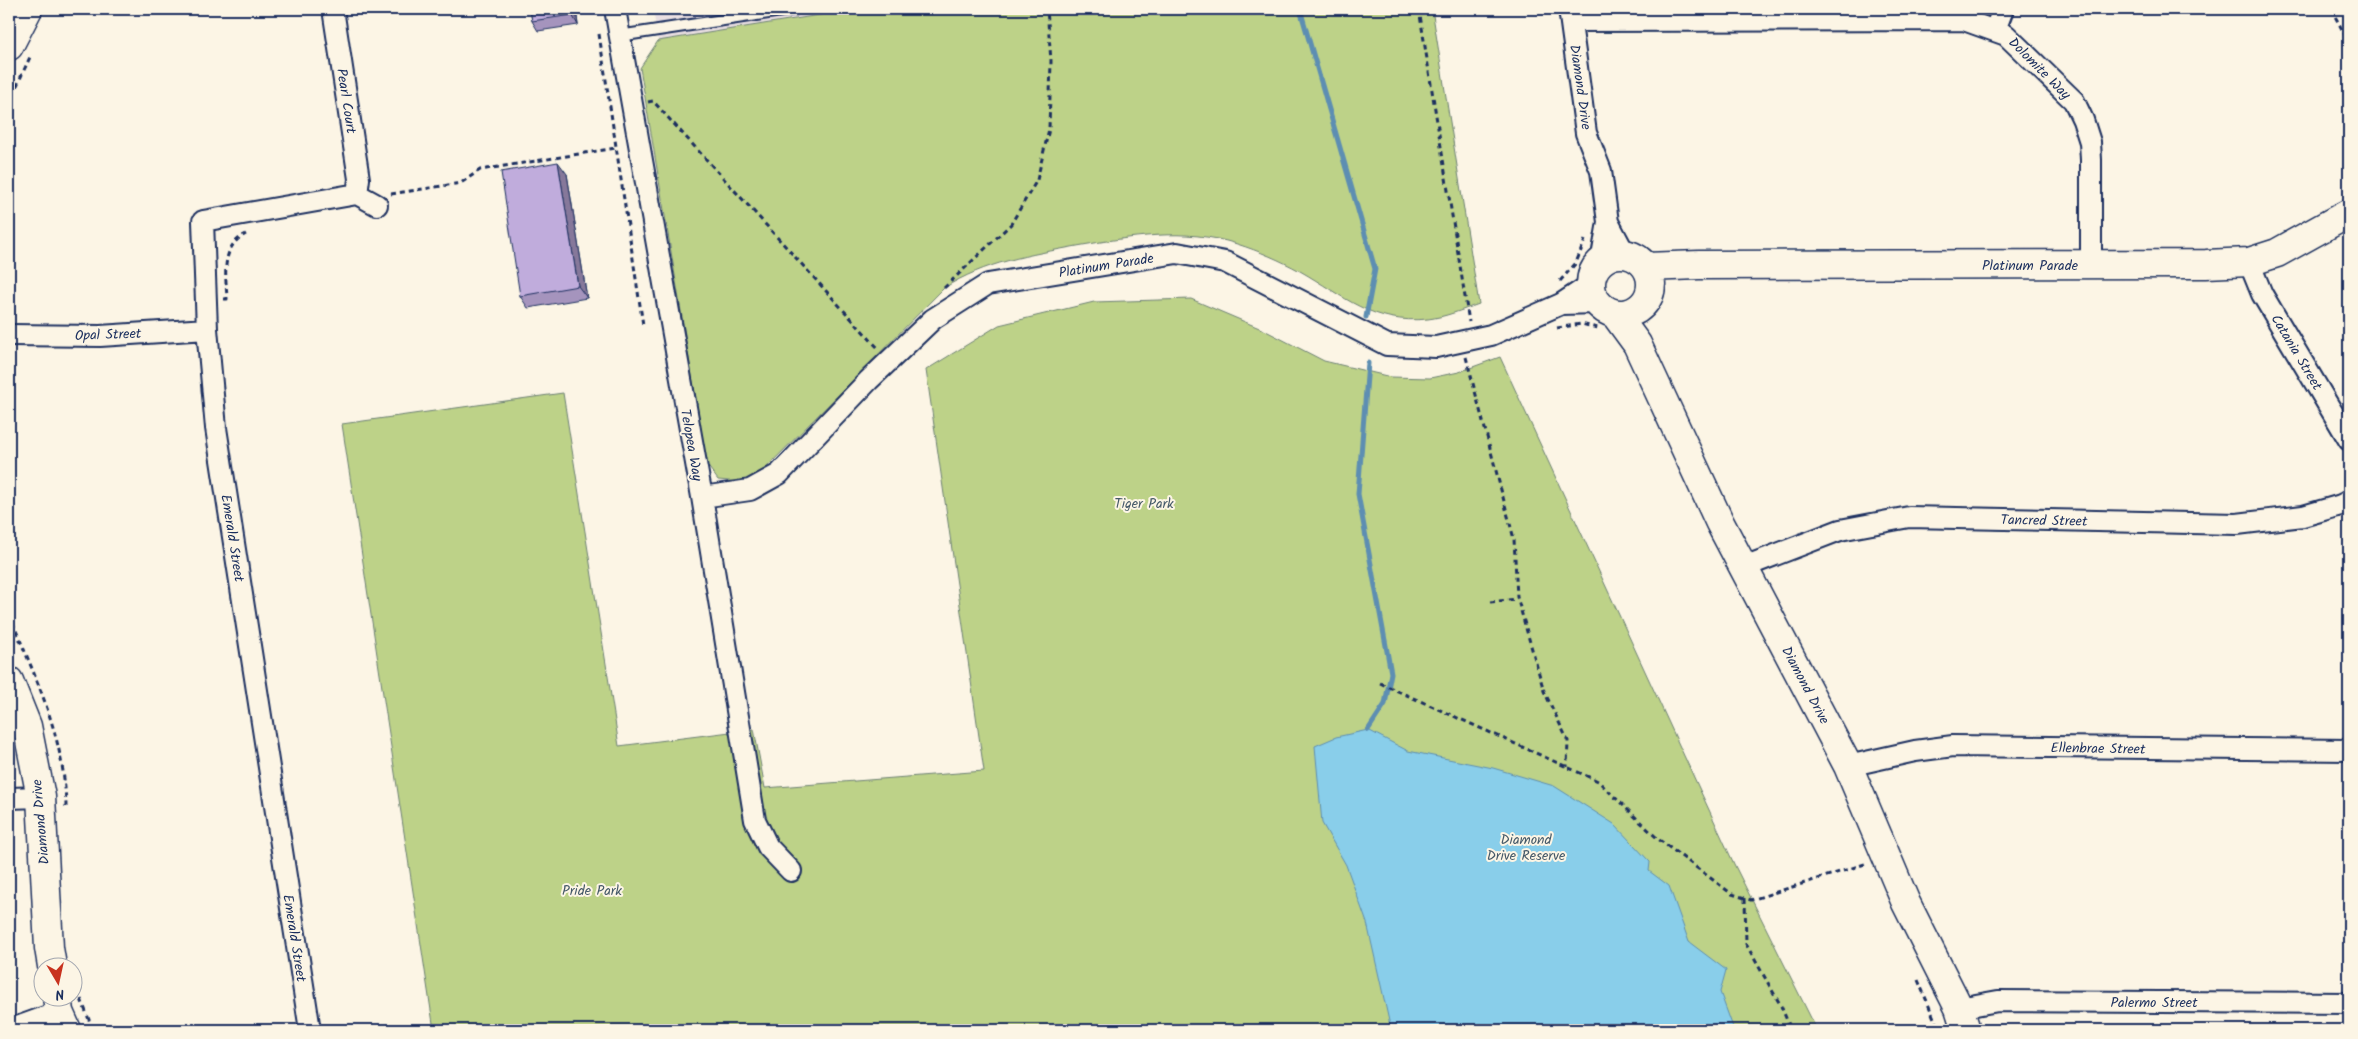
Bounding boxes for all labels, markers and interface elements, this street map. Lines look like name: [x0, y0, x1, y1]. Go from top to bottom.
street label: Dolomite Way: [2003, 32, 2076, 105]
street label: Diamond Drive: [1563, 43, 1597, 132]
street label: Pearl Court: [330, 67, 362, 136]
street label: Platinum Parade: [1057, 248, 1156, 284]
street label: Platinum Parade: [1982, 255, 2079, 277]
street label: Catania Street: [2265, 310, 2328, 395]
street label: Opal Street: [74, 323, 142, 347]
street label: Telopea Way: [674, 407, 708, 483]
street label: Emerald Street: [214, 493, 250, 584]
park label: Tiger Park: [1114, 493, 1174, 515]
street label: Tancred Street: [2000, 509, 2088, 533]
street label: Diamond Drive: [1775, 642, 1835, 729]
street label: Ellenbrae Street: [2050, 737, 2146, 761]
street label: Diamond Drive: [26, 778, 56, 866]
park label: Diamond Drive Reserve: [1487, 829, 1566, 867]
park label: Pride Park: [562, 880, 622, 902]
street label: Emerald Street: [276, 893, 312, 984]
north arrow: [32, 956, 82, 1006]
text: N: [54, 982, 66, 1005]
street label: Palermo Street: [2110, 992, 2198, 1014]

